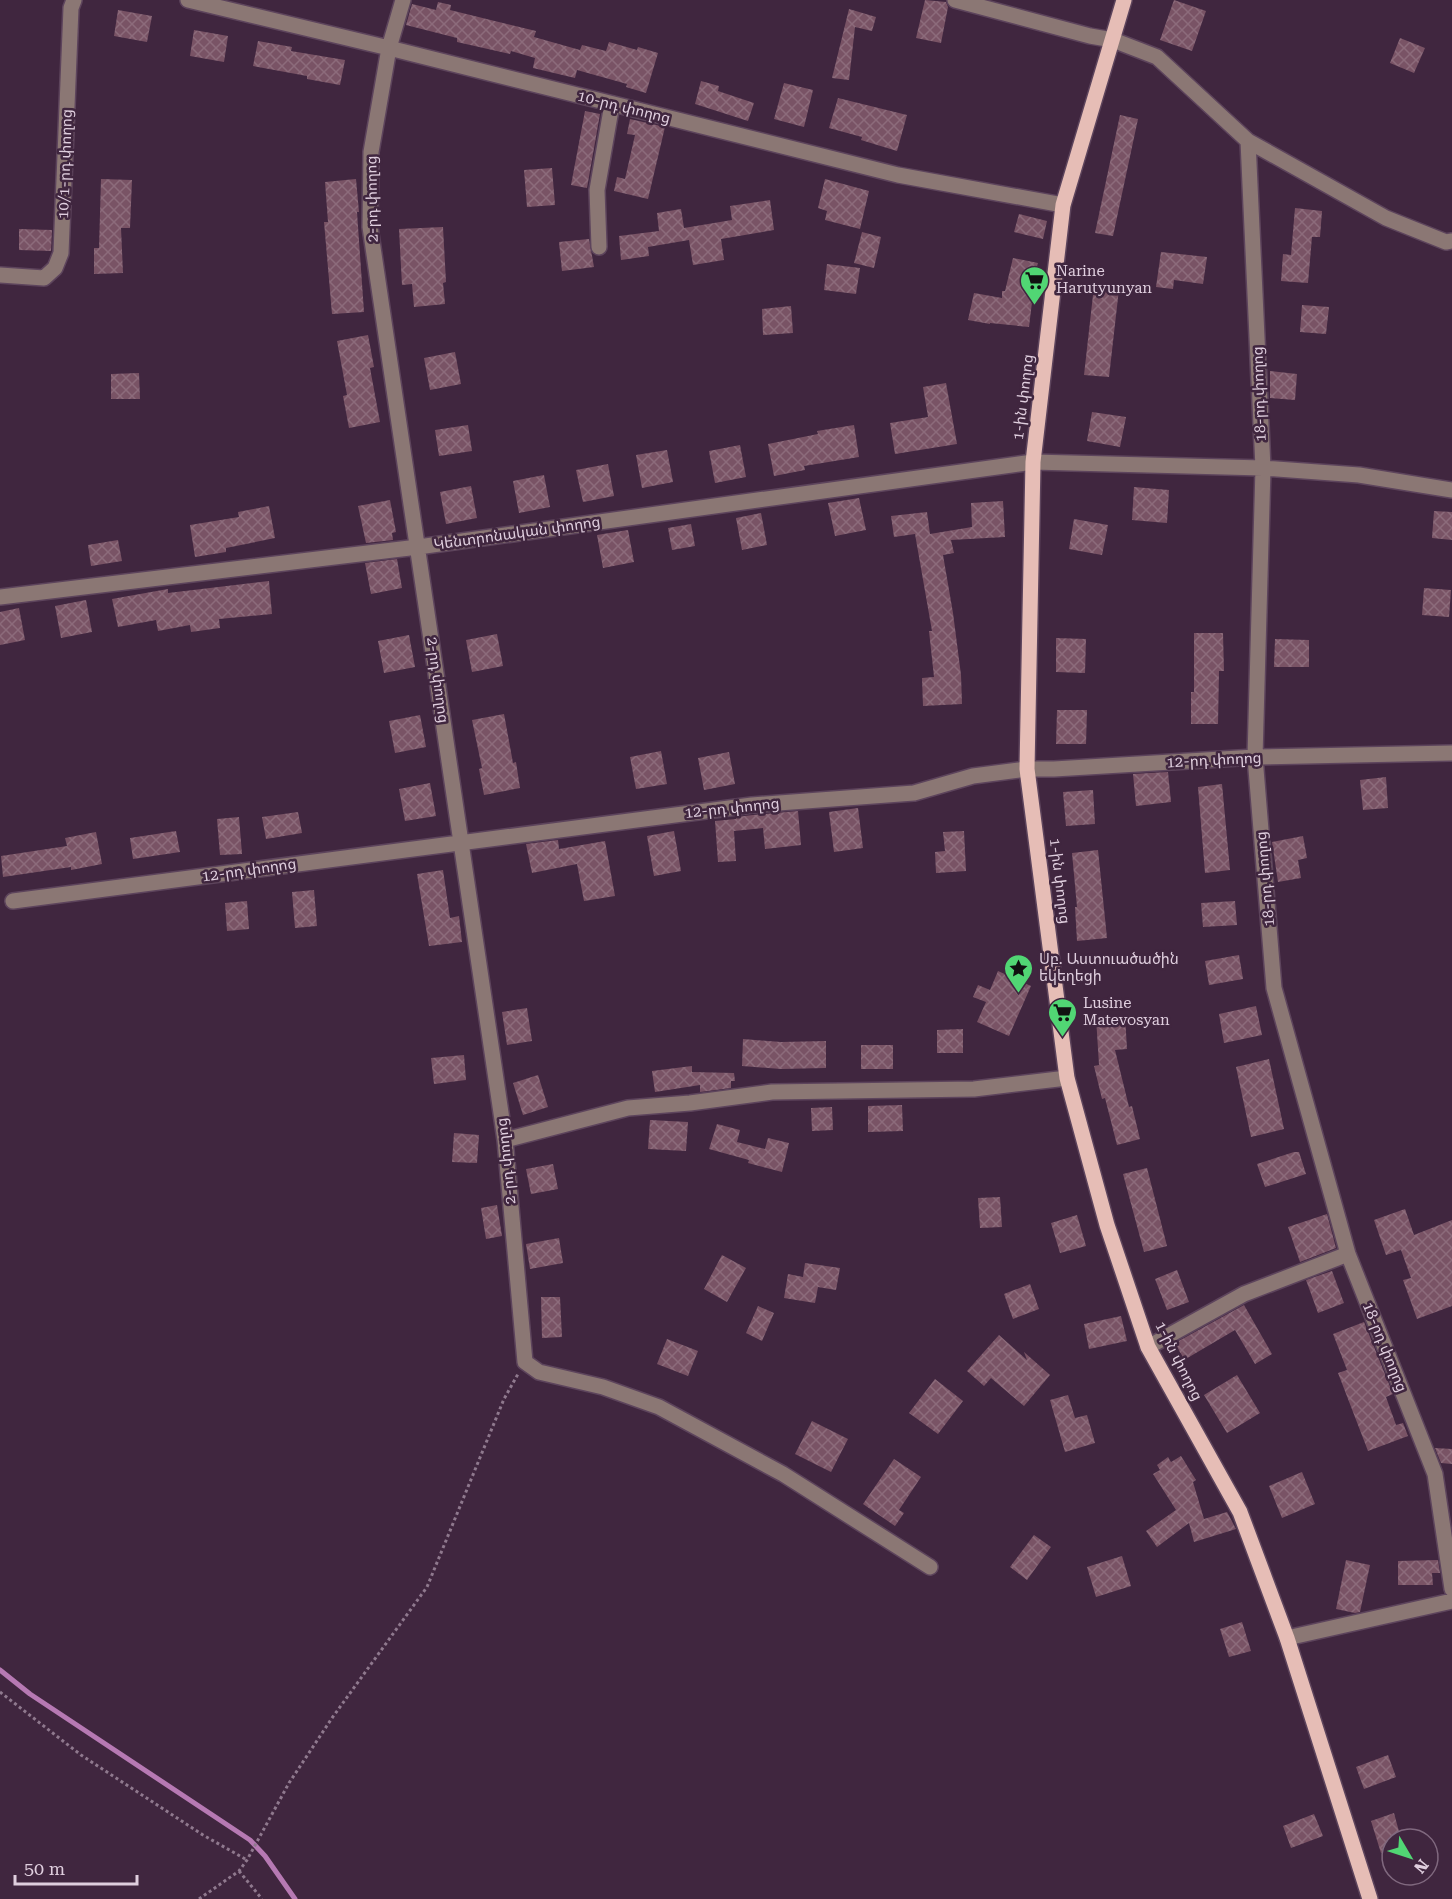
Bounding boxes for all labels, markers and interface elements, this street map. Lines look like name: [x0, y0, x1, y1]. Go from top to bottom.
street label: 10-րդ փողոց: [576, 87, 672, 127]
street label: 10/1-րդ փողոց: [54, 109, 76, 219]
street label: 2-րդ փողոց: [362, 155, 382, 243]
place label: Narine Harutyunyan: [1056, 262, 1152, 297]
supermarket icon: Narine Harutyunyan: [1019, 264, 1051, 306]
street label: 18-րդ փողոց: [1248, 346, 1270, 442]
street label: 1-ին փողոց: [1009, 353, 1037, 441]
street label: Կենտրոնական փողոց: [432, 512, 602, 554]
street label: 2-րդ փողոց: [423, 636, 453, 724]
street label: 12-րդ փողոց: [1166, 749, 1262, 771]
street label: 12-րդ փողոց: [684, 794, 780, 822]
street label: 18-րդ փողոց: [1252, 831, 1278, 927]
street label: 1-ին փողոց: [1046, 837, 1074, 925]
street label: 12-րդ փողոց: [201, 854, 297, 886]
place label: Սբ. Աստուածածին եկեղեցի: [1039, 950, 1179, 985]
place icon: Սբ. Աստուածածին եկեղեցի: [1002, 952, 1034, 994]
place label: Lusine Matevosyan: [1083, 994, 1170, 1029]
supermarket icon: Lusine Matevosyan: [1046, 996, 1078, 1038]
street label: 2-րդ փողոց: [493, 1117, 519, 1205]
street label: 18-րդ փողոց: [1359, 1299, 1411, 1395]
street label: 1-ին փողոց: [1151, 1318, 1207, 1404]
north arrow: [1380, 1827, 1440, 1887]
scale bar: [15, 1848, 136, 1886]
text: N: [1410, 1855, 1433, 1877]
text: 50 m: [24, 1858, 65, 1879]

